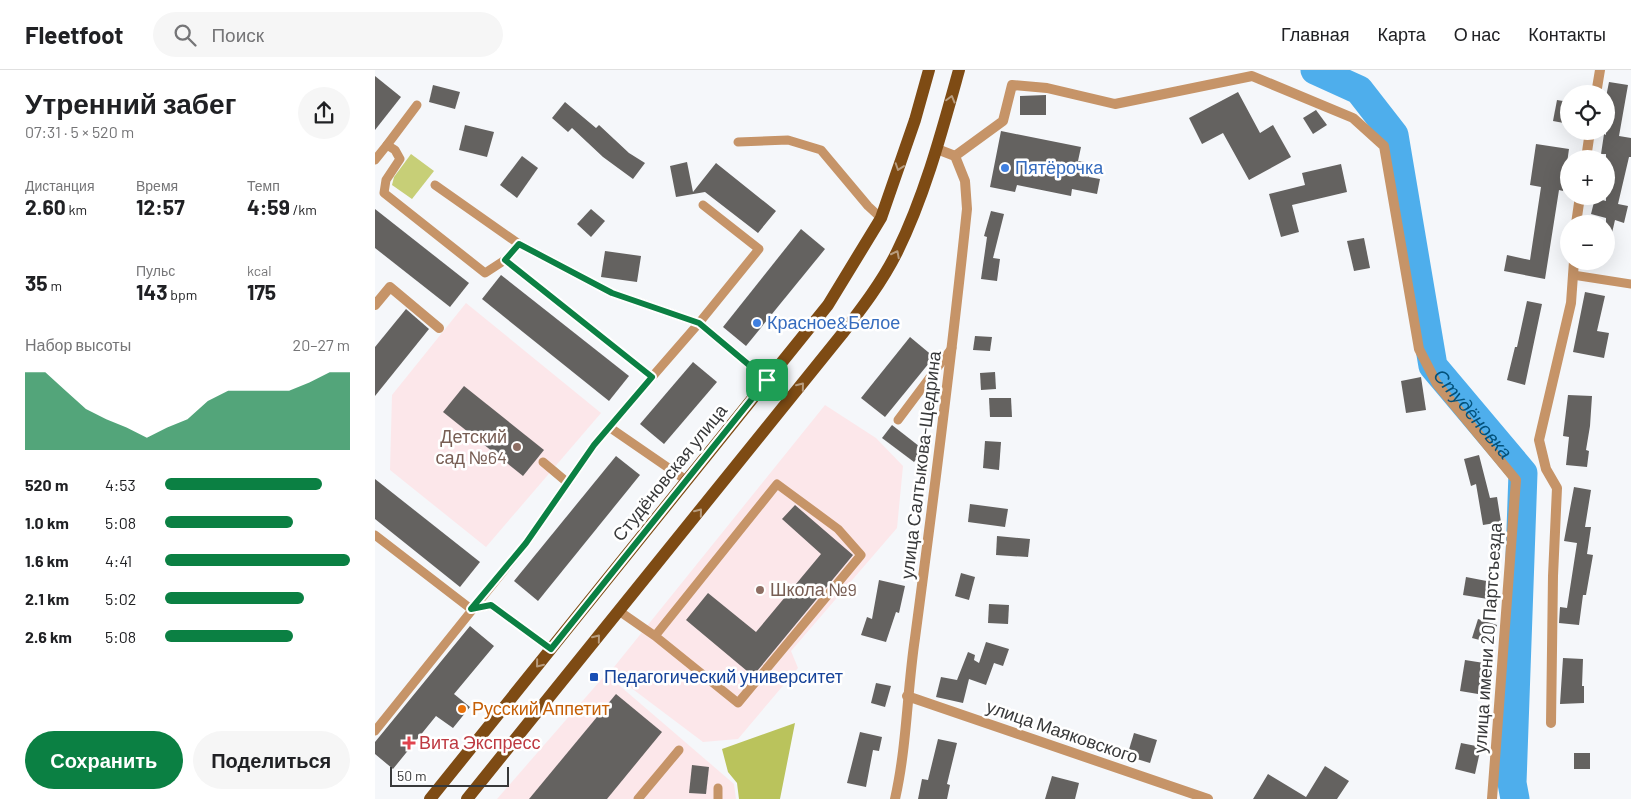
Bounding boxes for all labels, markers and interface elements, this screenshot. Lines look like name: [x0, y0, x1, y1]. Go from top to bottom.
search box: [153, 12, 503, 57]
text: Fleetfoot: [25, 20, 123, 49]
icon: search: [171, 21, 199, 49]
text: Поиск: [211, 23, 264, 46]
text: Главная: [1281, 23, 1350, 45]
text: Карта: [1378, 23, 1426, 45]
text: О нас: [1454, 23, 1500, 45]
text: Контакты: [1528, 23, 1606, 45]
map controls: [1560, 85, 1615, 270]
button: locate: [1560, 85, 1615, 140]
text: Утренний забег: [25, 86, 236, 120]
button: share: [298, 87, 350, 139]
one-way arrow: [945, 96, 955, 104]
text: 07:31 · 5 × 520 m: [25, 122, 134, 141]
button: +: [1560, 150, 1615, 205]
place label: Пятёрочка: [1015, 156, 1104, 178]
one-way arrow: [895, 162, 905, 170]
marker: Пятёрочка: [999, 162, 1011, 174]
text: Дистанция: [25, 177, 95, 194]
text: Время: [136, 177, 178, 194]
text: Темп: [247, 177, 280, 194]
text: 2.60: [25, 194, 66, 219]
text: 12:57: [136, 194, 185, 219]
text: 4:59: [247, 194, 290, 219]
text: km: [66, 201, 87, 218]
text: /km: [290, 201, 317, 218]
button: −: [1560, 215, 1615, 270]
one-way arrow: [890, 250, 900, 259]
text: Пульс: [136, 262, 175, 279]
text: kcal: [247, 262, 271, 279]
text: 35: [25, 270, 48, 295]
text: m: [48, 277, 62, 294]
text: 143: [136, 279, 167, 304]
text: 175: [247, 279, 276, 304]
text: bpm: [167, 286, 197, 303]
place label: Красное&Белое: [767, 311, 900, 333]
marker: Красное&Белое: [751, 317, 763, 329]
text: Набор высоты: [25, 335, 131, 354]
text: 20–27 m: [293, 335, 350, 354]
street label: улица Салтыкова-Щедрина: [895, 349, 945, 580]
pin: [746, 359, 788, 401]
water label: Студёновка: [1429, 364, 1518, 463]
icon: arrive: [753, 366, 781, 394]
one-way arrow: [795, 382, 804, 391]
street label: Студёновская улица: [607, 399, 732, 545]
place label: Детский сад №64: [435, 425, 507, 468]
marker: Детский сад №64: [511, 441, 523, 453]
text: 520 m: [25, 475, 68, 494]
text: 4:53: [105, 475, 136, 494]
one-way arrow: [693, 509, 701, 518]
text: 1.0 km: [25, 513, 69, 532]
text: 5:08: [105, 513, 136, 532]
street label: улица имени 20 Партсъезда: [1468, 521, 1506, 754]
text: 1.6 km: [25, 551, 69, 570]
text: 4:41: [105, 551, 132, 570]
place label: Школа №9: [770, 578, 857, 600]
marker: Школа №9: [754, 584, 766, 596]
text: 2.1 km: [25, 589, 69, 608]
text: 5:02: [105, 589, 136, 608]
text: 2.6 km: [25, 627, 72, 646]
text: 5:08: [105, 627, 136, 646]
one-way arrow: [591, 635, 600, 644]
one-way arrow: [536, 658, 544, 667]
place label: Педагогический университет: [604, 665, 843, 687]
marker: Педагогический университет: [588, 671, 600, 683]
street label: улица Маяковского: [984, 695, 1141, 767]
place label: Русский Аппетит: [472, 697, 610, 719]
marker: Русский Аппетит: [456, 703, 468, 715]
button: Сохранить: [25, 731, 183, 789]
button: Поделиться: [193, 731, 350, 789]
place label: Вита Экспресс: [419, 731, 541, 753]
marker: Вита Экспресс: [403, 737, 415, 749]
scale bar: [390, 764, 509, 787]
text: 50 m: [397, 767, 426, 784]

